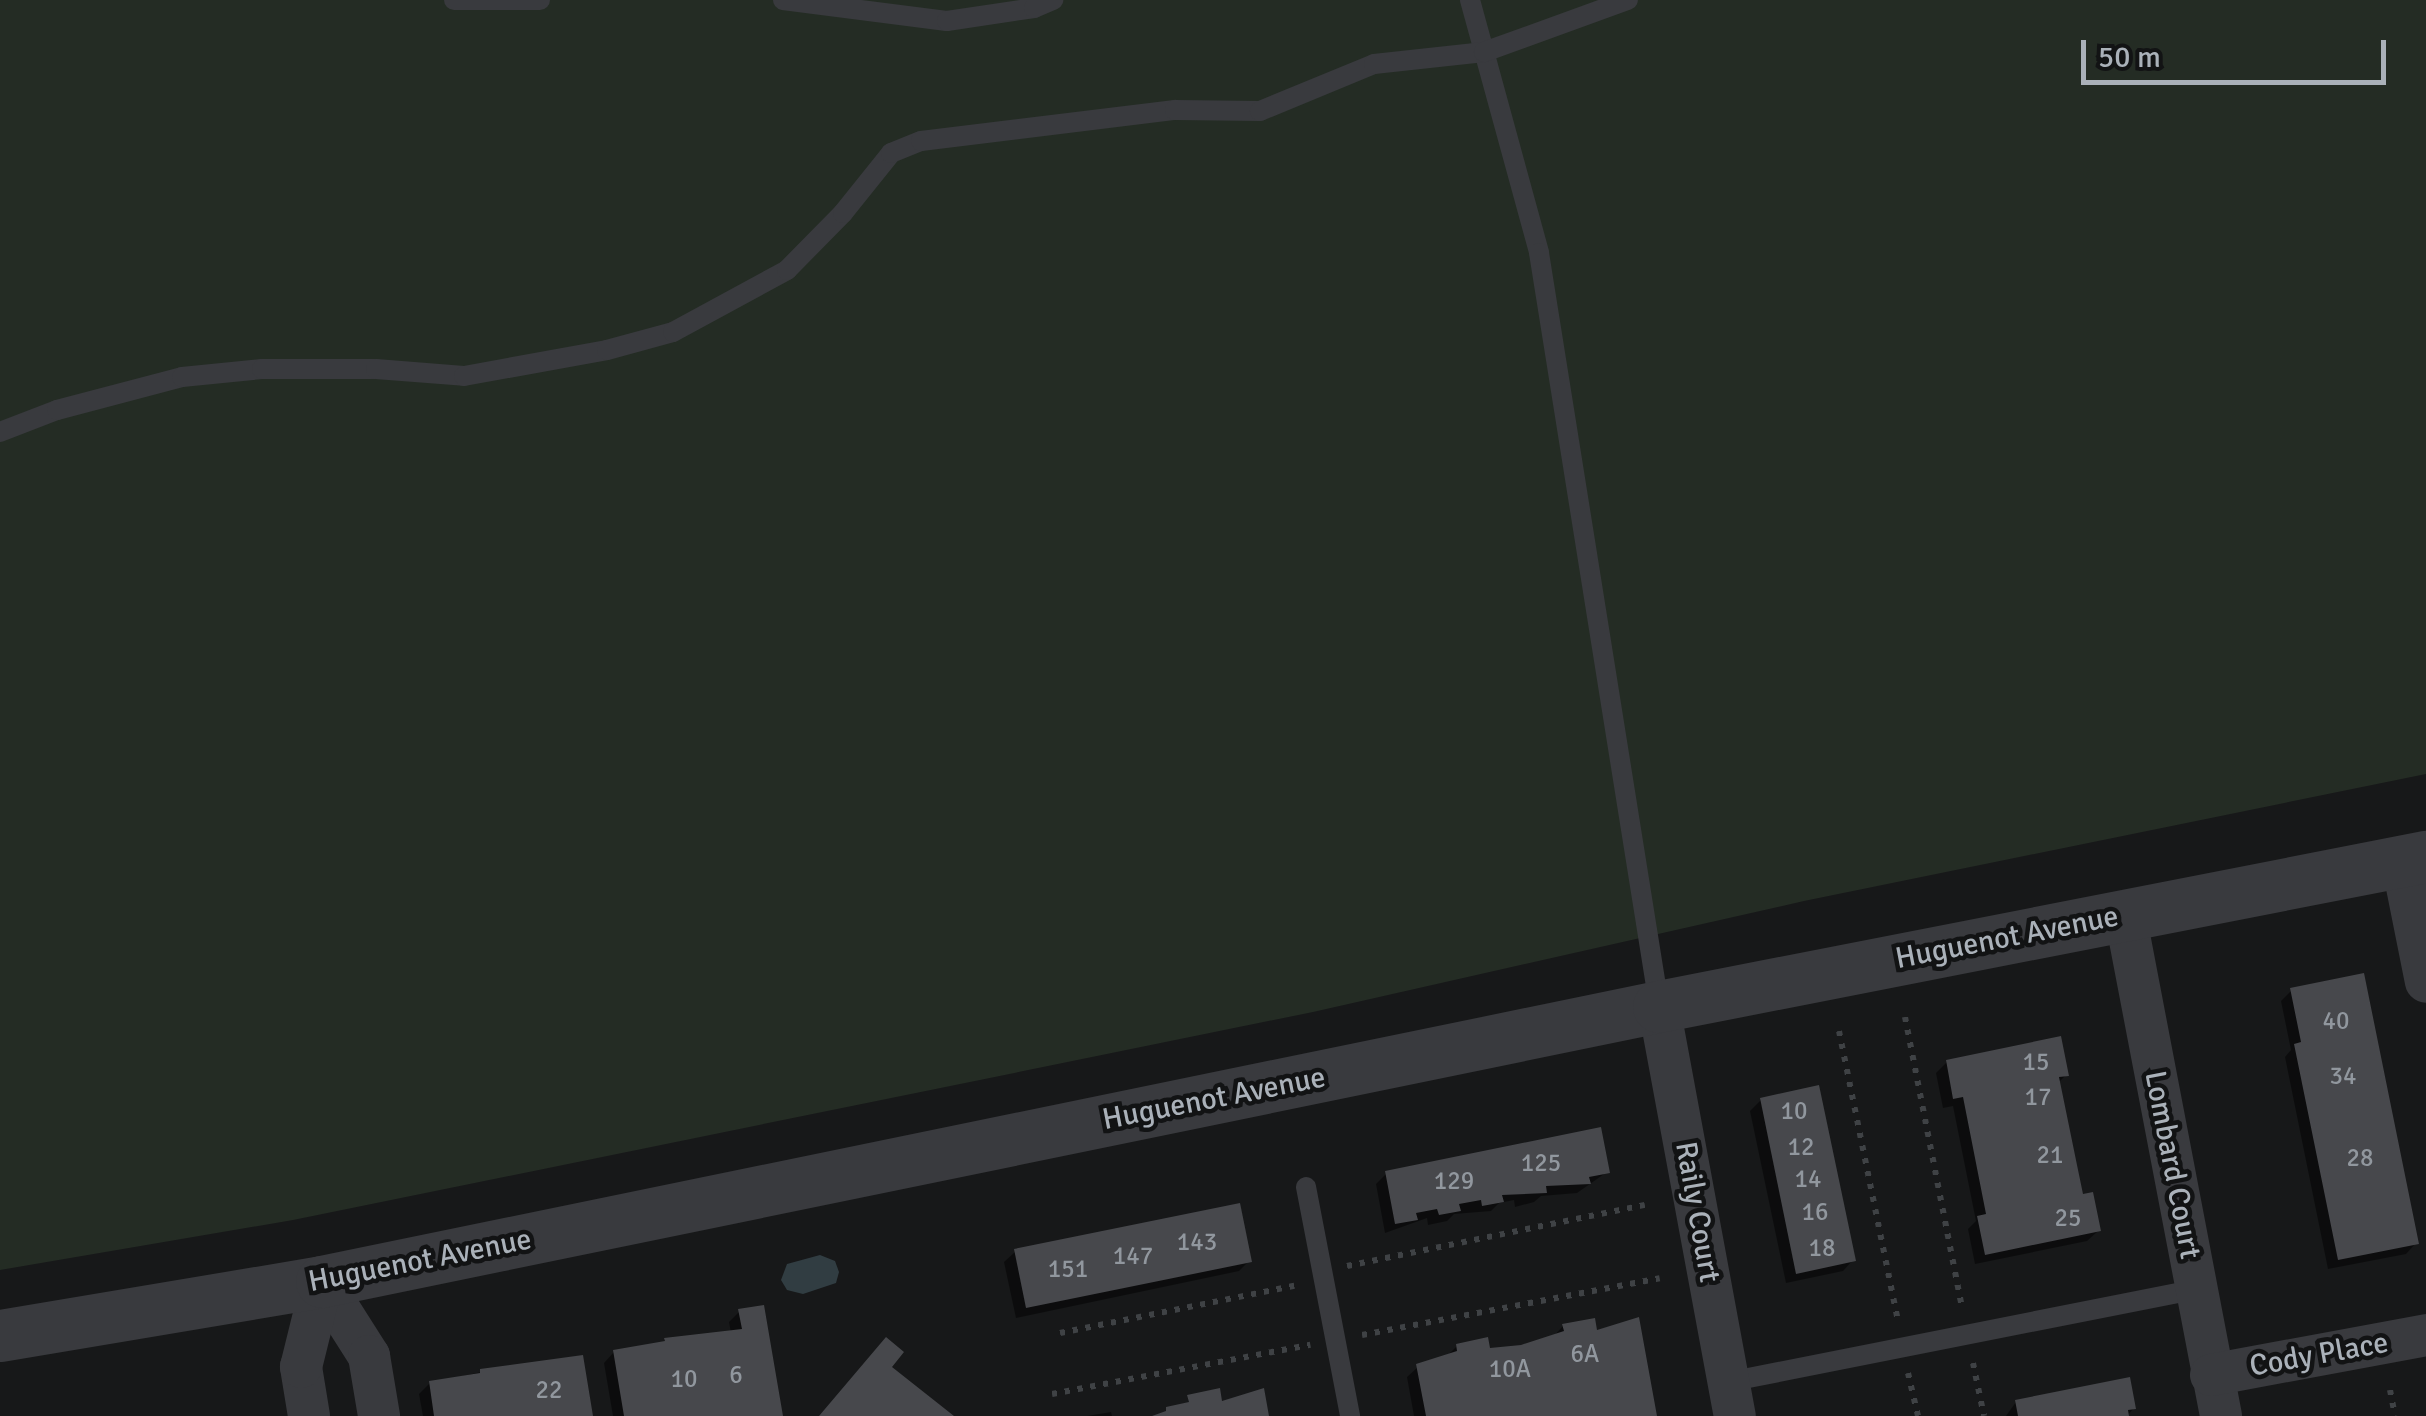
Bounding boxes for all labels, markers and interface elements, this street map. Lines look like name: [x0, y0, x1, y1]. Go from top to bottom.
scale bar: [2086, 20, 2391, 82]
text: 50 m: [2098, 39, 2161, 76]
street label: Huguenot Avenue: [1892, 899, 2122, 977]
house number: 40: [2323, 1006, 2349, 1036]
house number: 15: [2023, 1047, 2049, 1077]
street label: Huguenot Avenue: [1099, 1060, 1329, 1138]
house number: 34: [2330, 1061, 2356, 1091]
street label: Lombard Court: [2136, 1068, 2208, 1262]
house number: 17: [2025, 1082, 2051, 1112]
house number: 10: [1781, 1096, 1807, 1126]
house number: 12: [1788, 1132, 1814, 1162]
street label: Raily Court: [1667, 1139, 1727, 1285]
house number: 21: [2037, 1140, 2063, 1170]
house number: 28: [2347, 1143, 2373, 1173]
house number: 125: [1521, 1148, 1561, 1178]
house number: 14: [1795, 1164, 1821, 1194]
house number: 129: [1434, 1166, 1474, 1196]
house number: 16: [1802, 1197, 1828, 1227]
house number: 25: [2055, 1203, 2081, 1233]
street label: Huguenot Avenue: [305, 1222, 535, 1300]
house number: 143: [1177, 1227, 1217, 1257]
house number: 18: [1809, 1233, 1835, 1263]
house number: 147: [1113, 1241, 1153, 1271]
house number: 151: [1048, 1254, 1088, 1284]
street label: Cody Place: [2247, 1325, 2391, 1385]
house number: 6A: [1571, 1339, 1599, 1369]
house number: 10A: [1489, 1354, 1531, 1384]
house number: 6: [729, 1360, 743, 1390]
house number: 10: [671, 1364, 697, 1394]
house number: 22: [536, 1375, 562, 1405]

